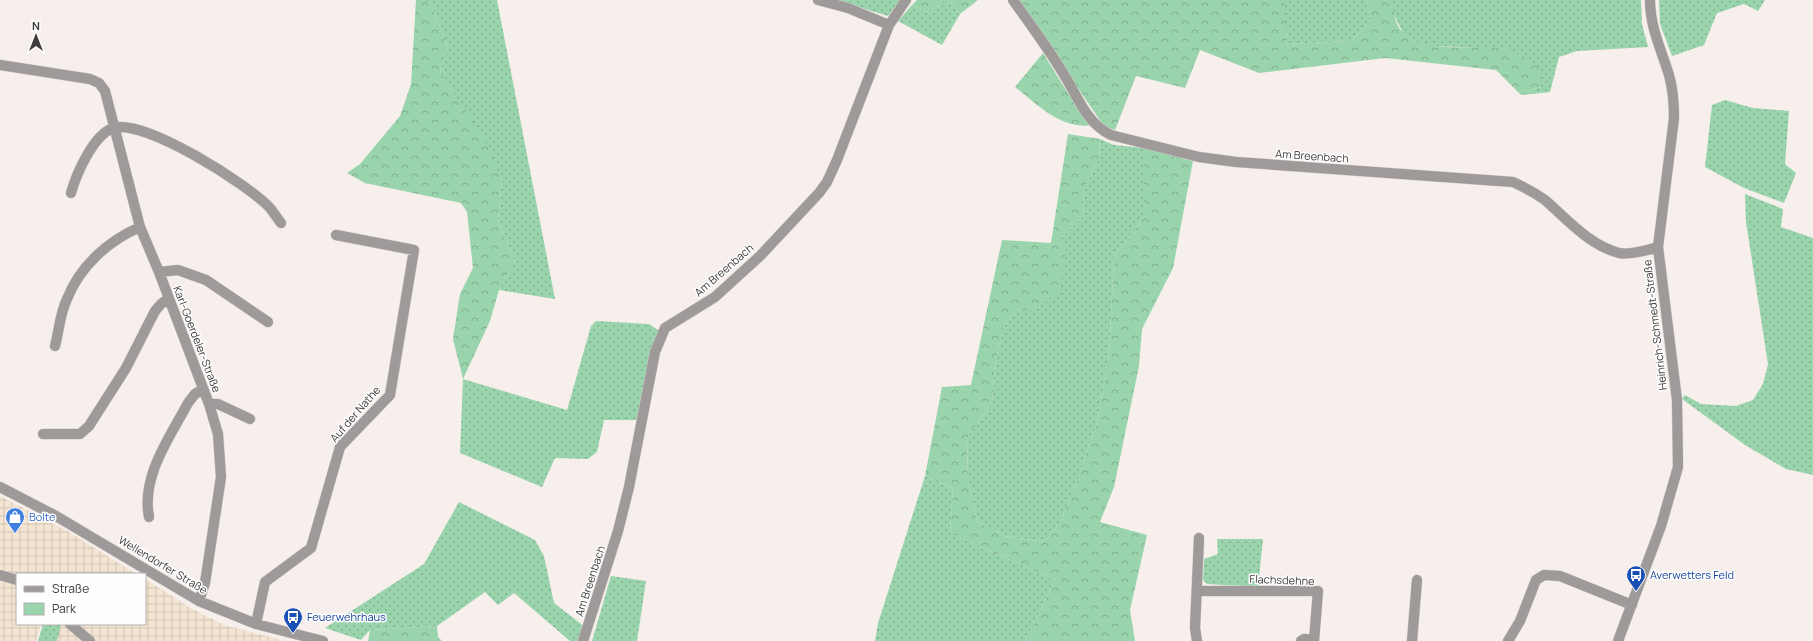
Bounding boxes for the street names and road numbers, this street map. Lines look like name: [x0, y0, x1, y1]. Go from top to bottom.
street label: Am Breenbach: [1275, 145, 1349, 166]
street label: Am Breenbach: [691, 240, 756, 299]
street label: Heinrich-Schmedt-Straße: [1639, 258, 1670, 391]
street label: Karl-Goerdeler-Straße: [170, 283, 225, 395]
street label: Auf der Nathe: [326, 382, 384, 445]
street label: Wellendorfer Straße: [116, 532, 211, 597]
street label: Am Breenbach: [571, 544, 608, 618]
street label: Flachsdehne: [1249, 571, 1315, 588]

